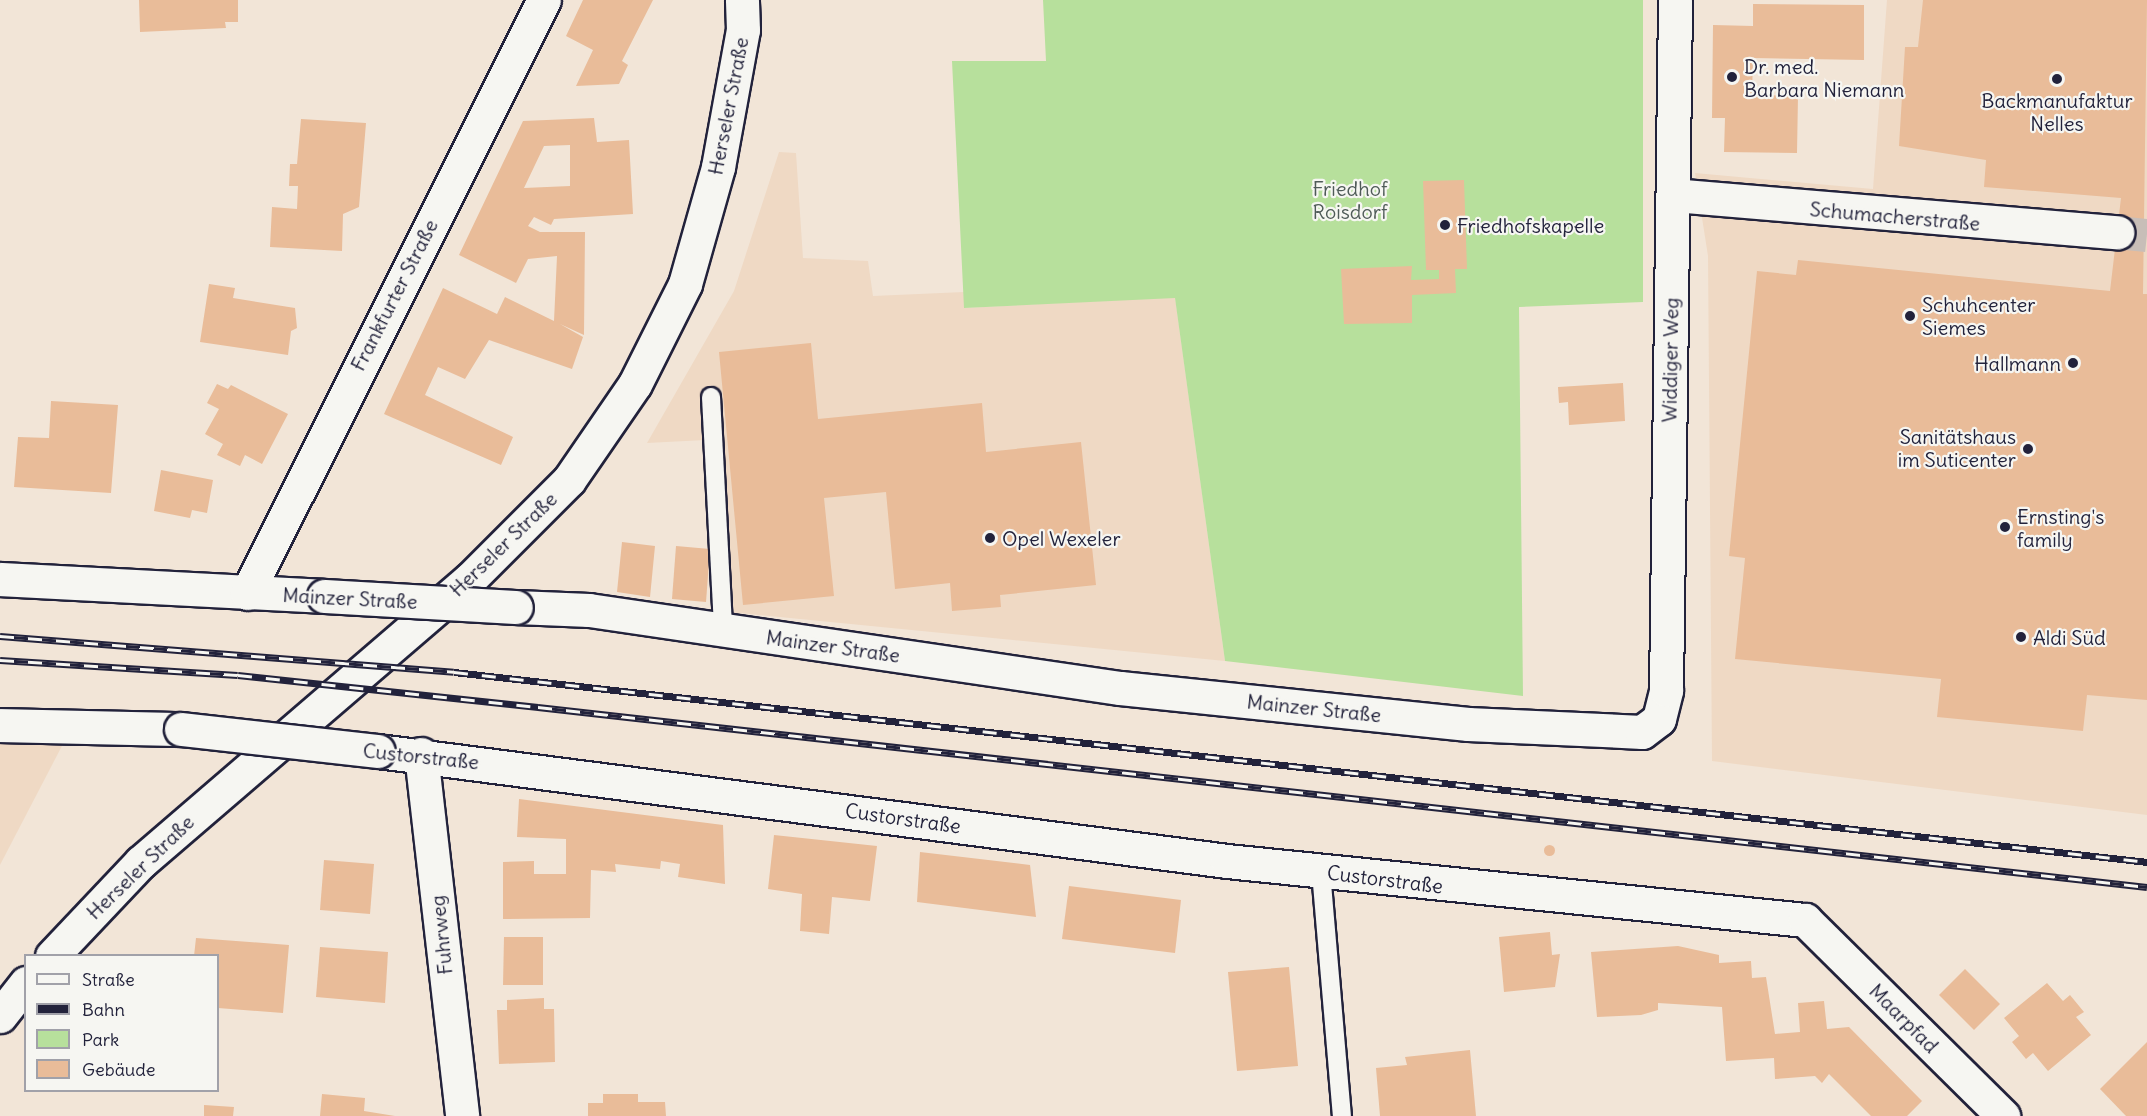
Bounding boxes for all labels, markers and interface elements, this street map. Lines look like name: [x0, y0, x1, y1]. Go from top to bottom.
street label: Herseler Straße: [703, 35, 753, 177]
place label: Dr. med. Barbara Niemann: [1744, 54, 1904, 101]
marker: Dr. med. Barbara Niemann: [1725, 70, 1739, 84]
marker: Backmanufaktur Nelles: [2050, 72, 2064, 86]
place label: Backmanufaktur Nelles: [1981, 88, 2133, 135]
park label: Friedhof Roisdorf: [1312, 176, 1388, 223]
street label: Schumacherstraße: [1809, 197, 1981, 235]
place label: Friedhofskapelle: [1457, 213, 1604, 237]
street label: Frankfurter Straße: [345, 215, 443, 375]
marker: Friedhofskapelle: [1438, 218, 1452, 232]
place label: Schuhcenter Siemes: [1922, 292, 2035, 339]
street label: Widdiger Weg: [1657, 297, 1683, 423]
marker: Schuhcenter Siemes: [1903, 309, 1917, 323]
place label: Hallmann: [1974, 351, 2061, 375]
marker: Hallmann: [2066, 356, 2080, 370]
place label: Sanitätshaus im Suticenter: [1898, 425, 2016, 472]
marker: Sanitätshaus im Suticenter: [2021, 442, 2035, 456]
street label: Herseler Straße: [444, 487, 562, 601]
place label: Ernsting's family: [2017, 504, 2104, 551]
marker: Ernsting's family: [1998, 520, 2012, 534]
place label: Opel Wexeler: [1002, 526, 1121, 550]
marker: Opel Wexeler: [983, 531, 997, 545]
street label: Mainzer Straße: [282, 582, 418, 614]
street label: Mainzer Straße: [764, 625, 902, 667]
place label: Aldi Süd: [2033, 625, 2106, 649]
marker: Aldi Süd: [2014, 630, 2028, 644]
street label: Mainzer Straße: [1246, 689, 1382, 727]
street label: Custorstraße: [362, 738, 480, 774]
street label: Custorstraße: [844, 798, 962, 838]
street label: Herseler Straße: [81, 810, 199, 924]
street label: Custorstraße: [1326, 860, 1444, 898]
street label: Fuhrweg: [425, 894, 457, 976]
legend: [24, 954, 219, 1092]
text: Straße: [82, 968, 135, 991]
street label: Maarpfad: [1865, 979, 1943, 1057]
text: Bahn: [82, 998, 125, 1021]
text: Park: [82, 1028, 119, 1051]
text: Gebäude: [82, 1058, 155, 1081]

